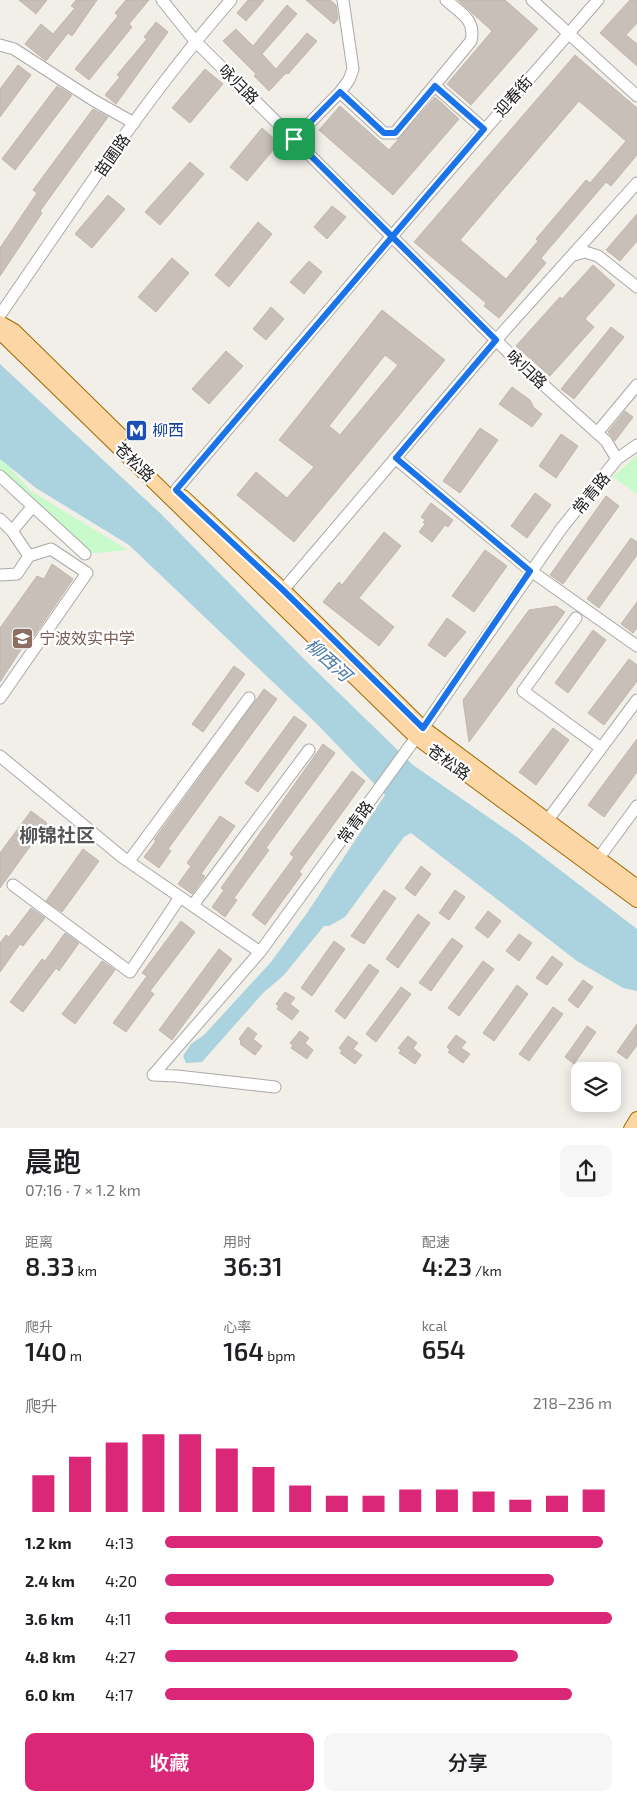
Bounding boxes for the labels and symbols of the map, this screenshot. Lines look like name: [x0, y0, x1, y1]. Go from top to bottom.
street label: 咏归路: [216, 60, 263, 107]
street label: 迎春街: [490, 71, 536, 120]
pin: [273, 118, 315, 160]
street label: 苗圃路: [90, 130, 133, 180]
street label: 咏归路: [503, 345, 551, 392]
metro station icon: 柳西: [124, 418, 148, 442]
place label: 柳西: [152, 420, 184, 439]
street label: 苍松路: [111, 438, 159, 485]
street label: 常青路: [568, 468, 613, 517]
school or university icon: 宁波效实中学: [11, 626, 35, 650]
place label: 宁波效实中学: [39, 628, 135, 647]
water label: 柳西河: [301, 633, 358, 688]
street label: 苍松路: [424, 740, 474, 783]
street label: 常青路: [333, 797, 376, 847]
district label: 柳锦社区: [19, 823, 95, 846]

